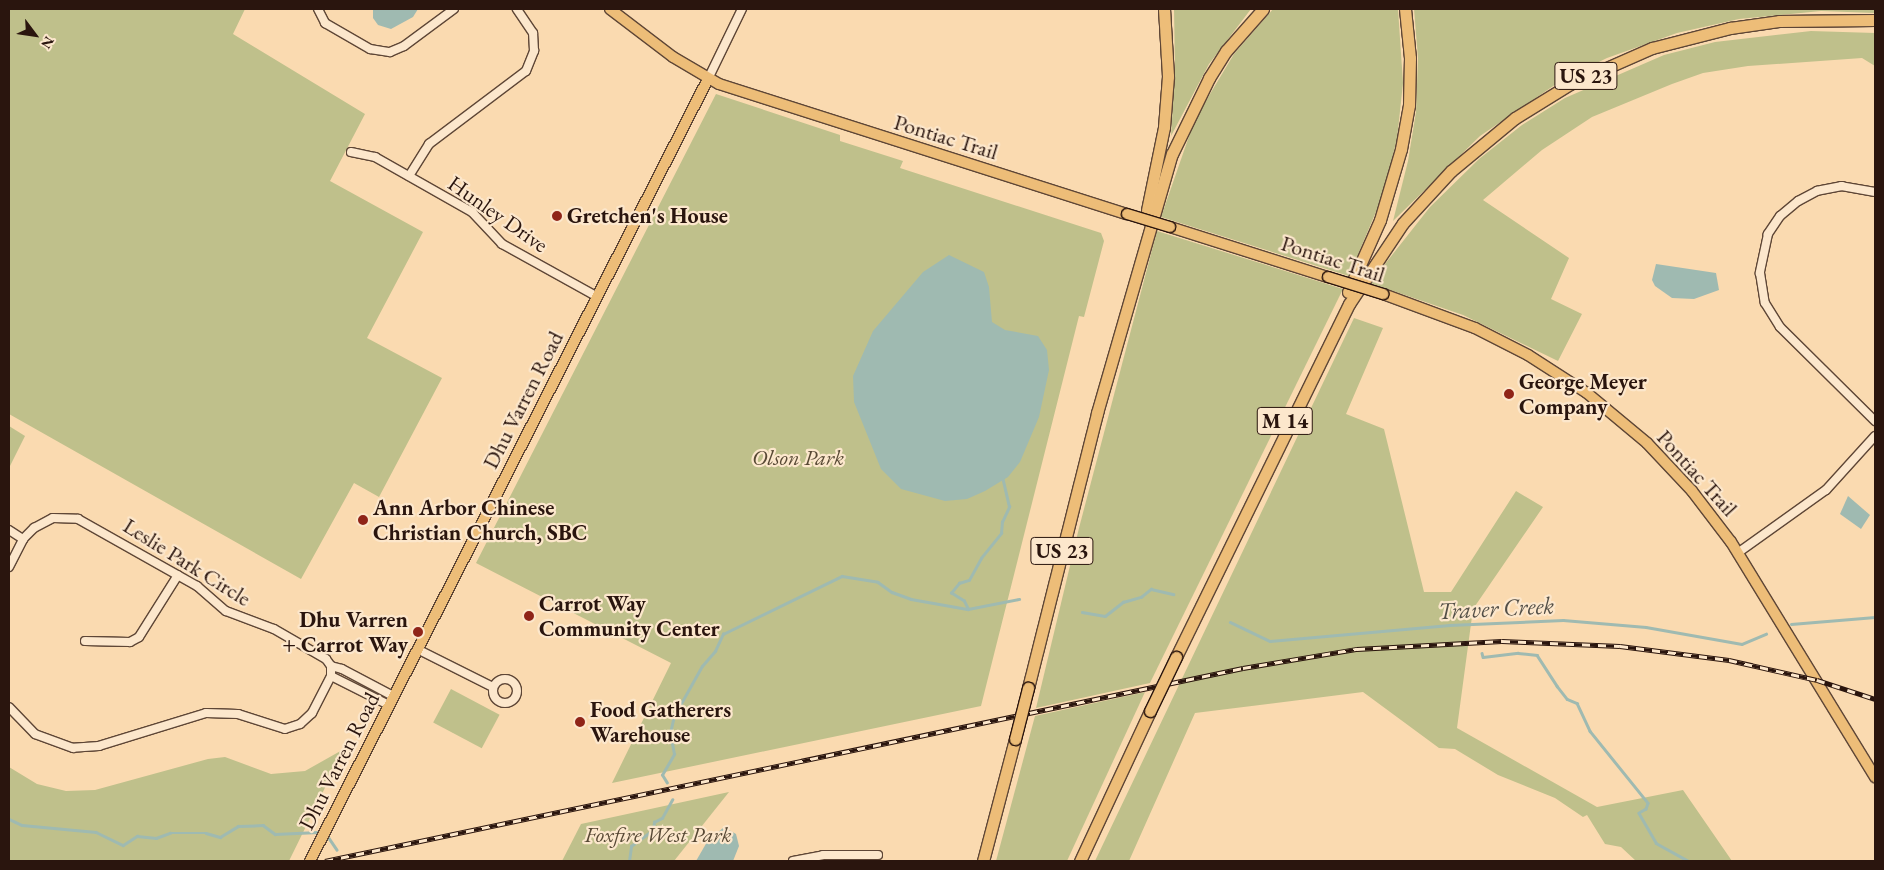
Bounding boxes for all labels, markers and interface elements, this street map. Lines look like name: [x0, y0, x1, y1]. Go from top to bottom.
north arrow: [10, 10, 60, 60]
text: N: [37, 33, 58, 52]
road number: US 23: [1554, 58, 1618, 94]
street label: Pontiac Trail: [891, 109, 1001, 165]
street label: Hunley Drive: [443, 170, 553, 258]
place label: Gretchen's House: [567, 203, 728, 229]
marker: Gretchen's House: [551, 210, 563, 222]
street label: Pontiac Trail: [1278, 230, 1388, 288]
street label: Dhu Varren Road: [477, 327, 569, 473]
place label: George Meyer Company: [1519, 368, 1647, 420]
marker: George Meyer Company: [1503, 388, 1515, 400]
road number: M 14: [1256, 402, 1314, 440]
street label: Pontiac Trail: [1651, 424, 1743, 522]
park label: Olson Park: [752, 445, 844, 471]
place label: Ann Arbor Chinese Christian Church, SBC: [373, 494, 587, 546]
street label: Leslie Park Circle: [118, 512, 256, 612]
marker: Ann Arbor Chinese Christian Church, SBC: [357, 514, 369, 526]
road number: US 23: [1030, 532, 1094, 570]
place label: Carrot Way Community Center: [539, 590, 720, 641]
water label: Traver Creek: [1437, 591, 1555, 625]
place label: Dhu Varren + Carrot Way: [283, 606, 408, 658]
marker: Carrot Way Community Center: [523, 610, 535, 622]
marker: Dhu Varren + Carrot Way: [412, 626, 424, 638]
street label: Dhu Varren Road: [293, 688, 385, 834]
place label: Food Gatherers Warehouse: [590, 696, 731, 748]
marker: Food Gatherers Warehouse: [574, 716, 586, 728]
park label: Foxfire West Park: [585, 822, 731, 848]

